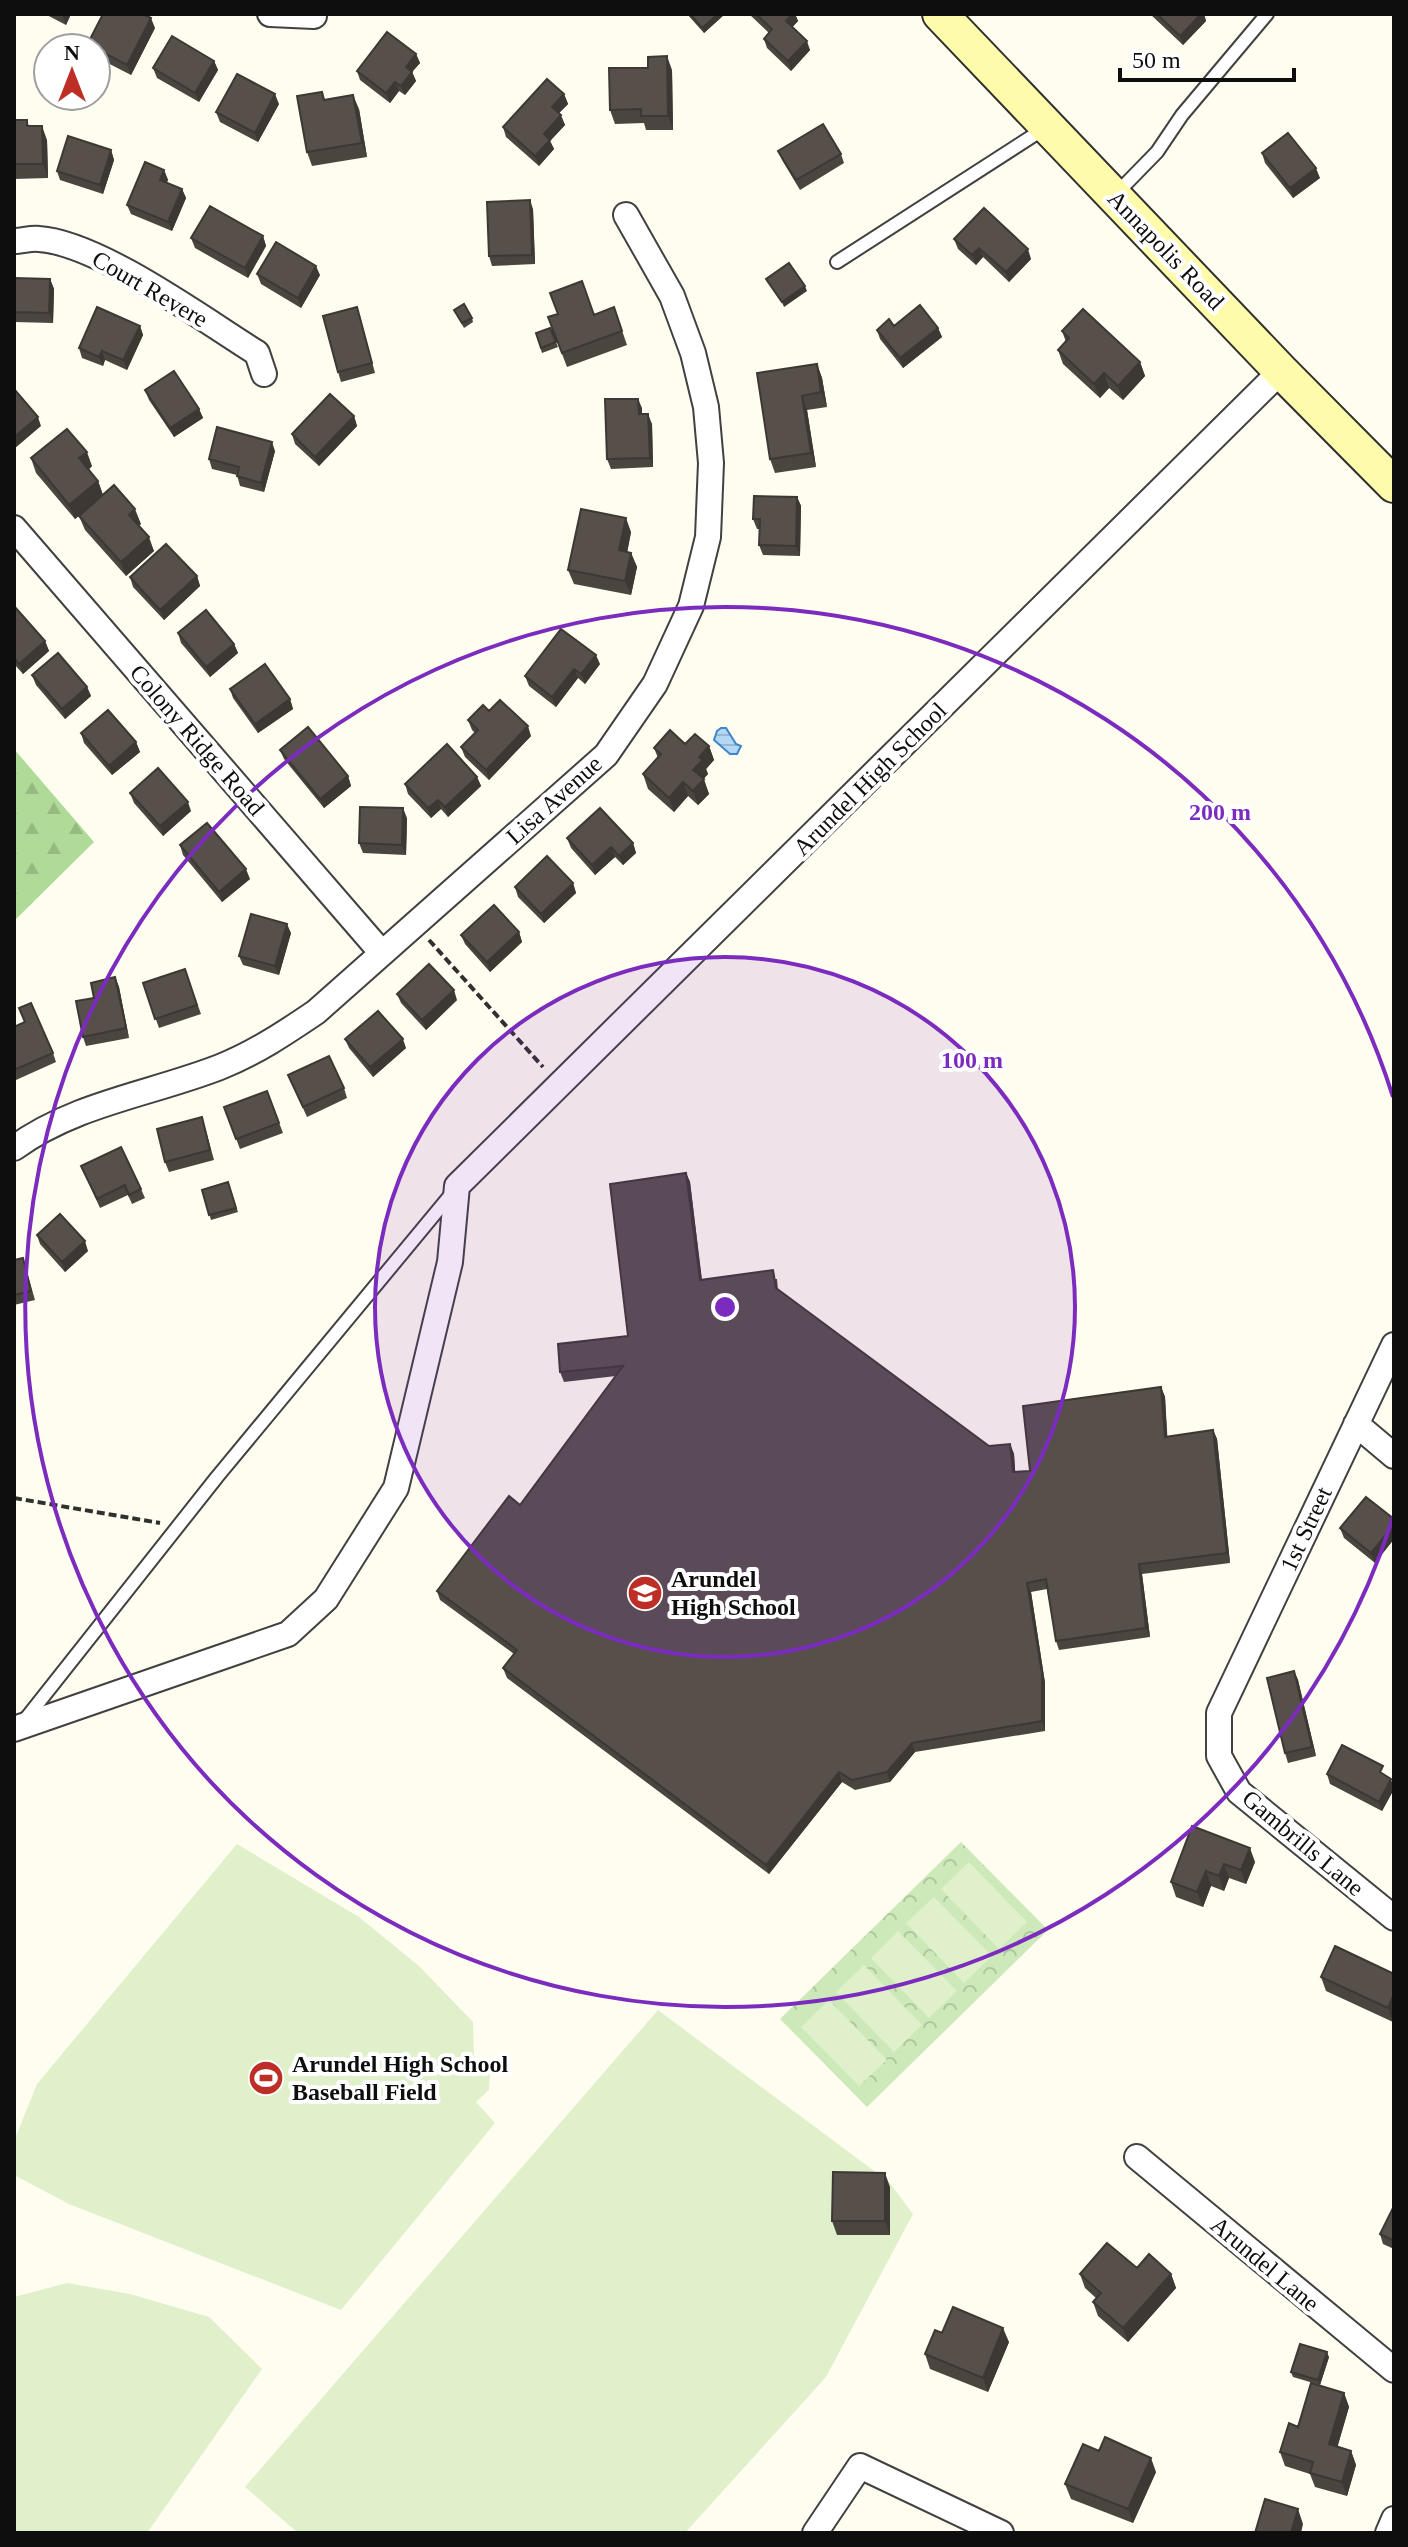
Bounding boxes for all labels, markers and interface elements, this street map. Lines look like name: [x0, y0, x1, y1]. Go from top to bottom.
north arrow: [32, 32, 112, 112]
scale bar: [1120, 32, 1294, 82]
text: N: [64, 40, 80, 65]
text: 50 m: [1132, 47, 1181, 73]
street label: Annapolis Road: [1103, 185, 1229, 315]
street label: Court Revere: [88, 246, 212, 332]
street label: Colony Ridge Road: [125, 660, 269, 820]
street label: Arundel High School: [788, 697, 952, 861]
street label: Lisa Avenue: [501, 751, 607, 849]
text: 200 m: [1189, 799, 1251, 825]
text: 100 m: [941, 1047, 1003, 1073]
centre of rings: [711, 1293, 739, 1321]
street label: 1st Street: [1275, 1482, 1337, 1575]
place label: Arundel High School: [671, 1566, 796, 1620]
school or university icon: Arundel High School: [626, 1574, 664, 1612]
street label: Gambrills Lane: [1237, 1785, 1369, 1901]
place label: Arundel High School Baseball Field: [292, 2051, 508, 2105]
sports icon: Arundel High School Baseball Field: [247, 2059, 285, 2097]
street label: Arundel Lane: [1206, 2211, 1324, 2317]

